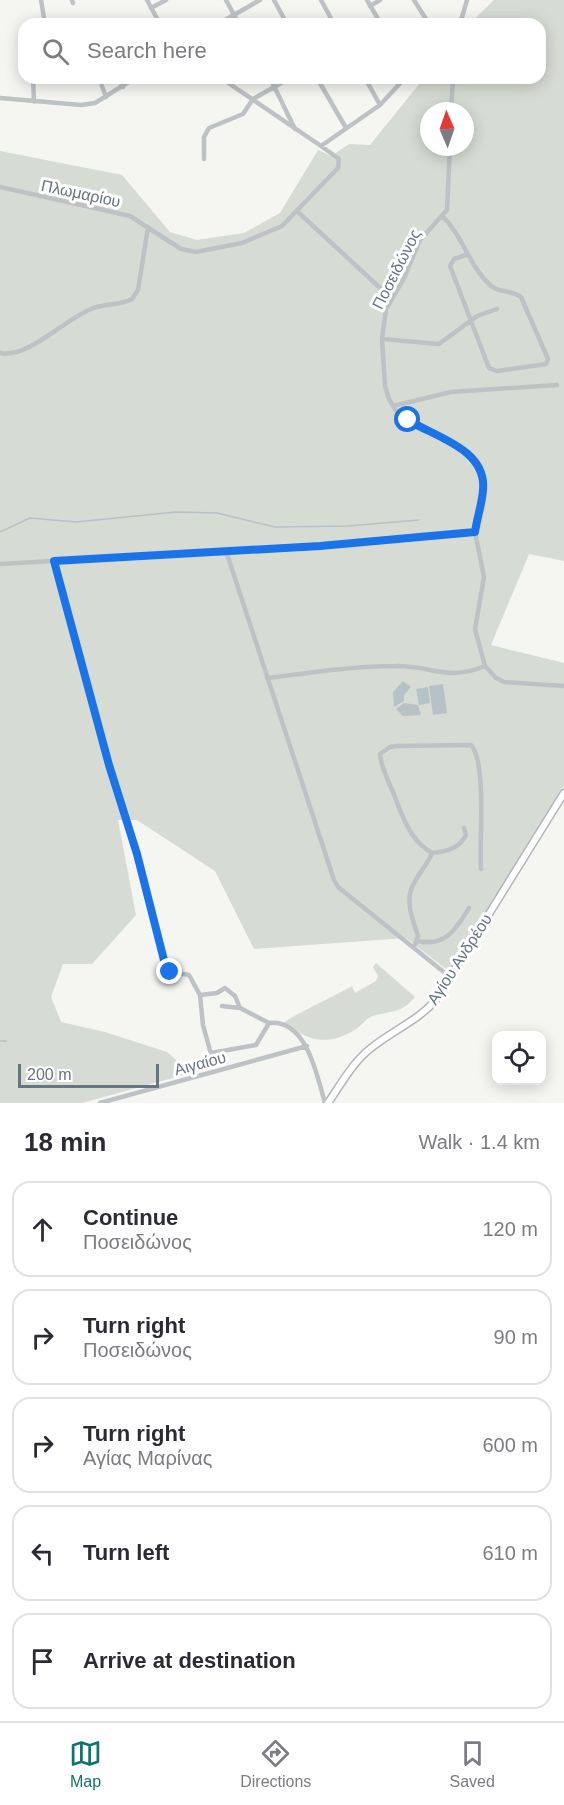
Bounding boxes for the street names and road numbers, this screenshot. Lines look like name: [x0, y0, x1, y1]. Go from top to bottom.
street label: Πλωμαρίου: [40, 177, 122, 210]
street label: Ποσειδώνος: [369, 226, 424, 312]
street label: Αγίου Ανδρέου: [424, 911, 495, 1008]
street label: Αιγαίου: [172, 1048, 228, 1079]

